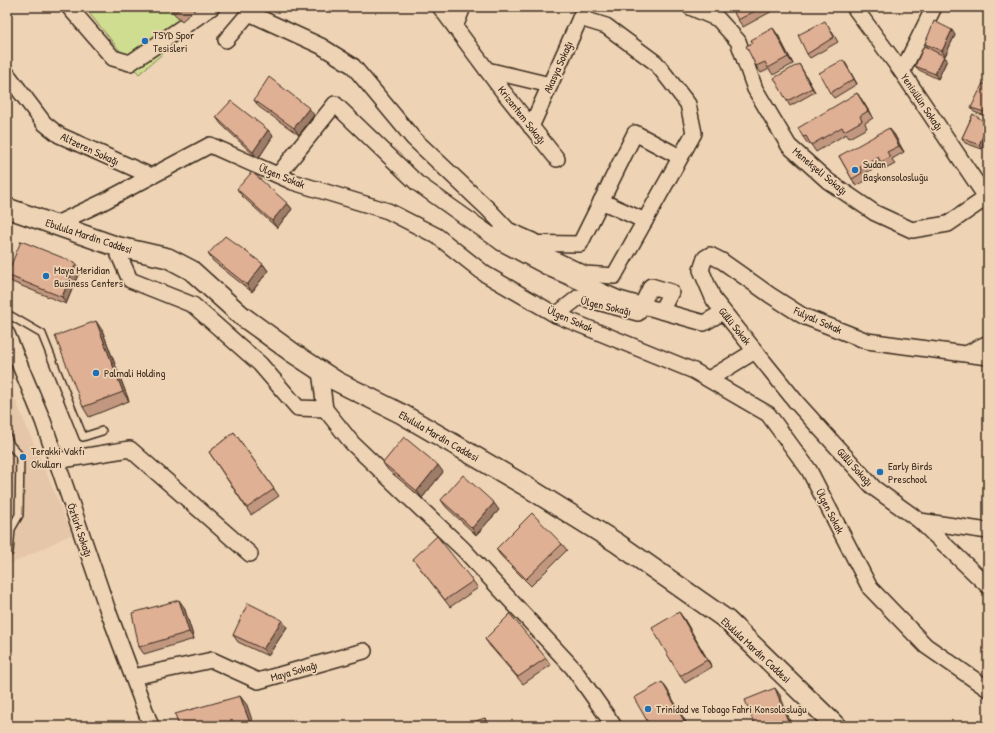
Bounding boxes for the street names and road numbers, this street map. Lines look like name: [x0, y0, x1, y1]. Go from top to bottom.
street label: Akasya Sokağı: [540, 39, 576, 95]
street label: Yenisülün Sokağı: [898, 71, 946, 133]
street label: Krizantem Sokağı: [495, 83, 549, 147]
street label: Altzeren Sokağı: [58, 129, 122, 169]
street label: Menekşeli Sokağı: [790, 144, 850, 198]
street label: Ülgen Sokak: [257, 160, 308, 192]
street label: Ebulula Mardin Caddesi: [44, 215, 134, 257]
street label: Ülgen Sokağı: [579, 293, 633, 319]
street label: Ülgen Sokak: [545, 303, 595, 335]
street label: Fulyalı Sokak: [791, 303, 845, 337]
street label: Güllü Sokak: [716, 304, 755, 348]
street label: Ebulula Mardin Caddesi: [396, 407, 482, 465]
street label: Güllü Sokağı: [834, 445, 876, 489]
street label: Ülgen Sokak: [813, 486, 847, 536]
street label: Öztürk Sokağı: [64, 501, 96, 559]
street label: Ebulula Mardin Caddesi: [718, 614, 794, 686]
street label: Maya Sokağı: [269, 658, 319, 684]

